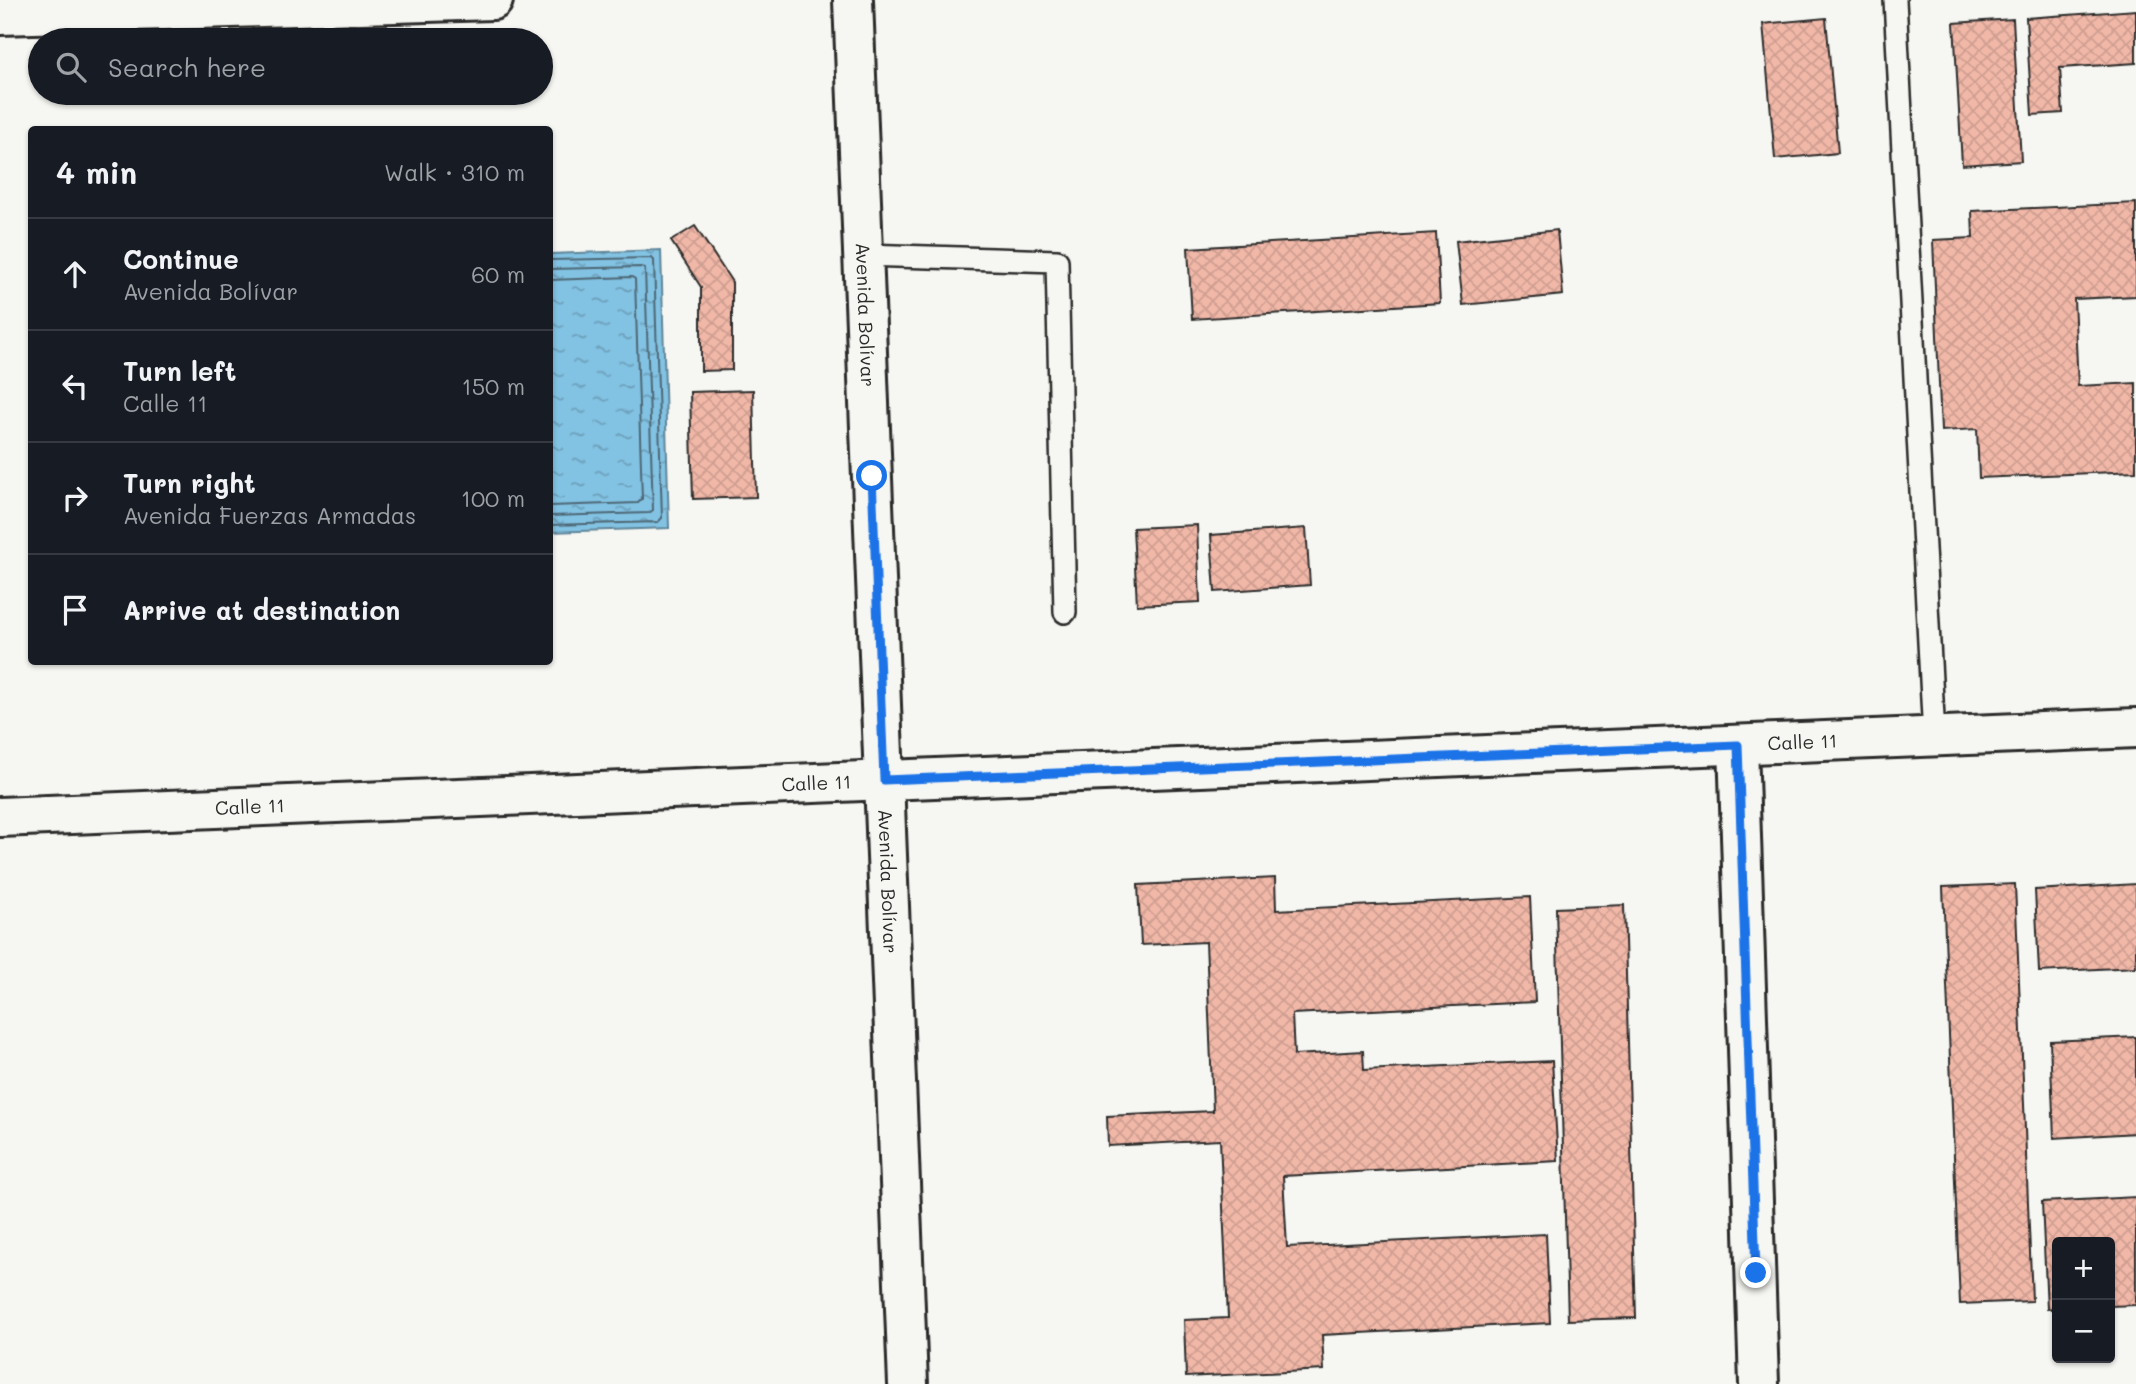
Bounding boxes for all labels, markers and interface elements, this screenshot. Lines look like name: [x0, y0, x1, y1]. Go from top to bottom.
search box: [28, 28, 553, 105]
icon: search: [52, 48, 90, 86]
text: Search here: [108, 50, 266, 84]
text: 4 min: [56, 152, 137, 192]
text: Walk · 310 m: [384, 157, 525, 187]
text: Continue: [123, 242, 239, 276]
street label: Avenida Bolívar: [851, 242, 881, 388]
icon: ahead: [56, 255, 94, 293]
text: 60 m: [471, 259, 525, 289]
text: Avenida Bolívar: [123, 276, 298, 306]
text: Turn left: [123, 354, 236, 388]
icon: left: [56, 367, 94, 405]
text: 150 m: [461, 371, 525, 401]
text: Calle 11: [123, 388, 207, 418]
route start: [856, 460, 887, 491]
text: Turn right: [123, 466, 256, 500]
icon: right: [56, 479, 94, 517]
text: 100 m: [461, 483, 525, 513]
text: Avenida Fuerzas Armadas: [123, 500, 416, 530]
icon: arrive: [56, 591, 94, 629]
text: Arrive at destination: [123, 593, 400, 627]
street label: Calle 11: [1767, 727, 1838, 755]
street label: Calle 11: [781, 769, 852, 796]
street label: Calle 11: [214, 792, 285, 820]
street label: Avenida Bolívar: [873, 808, 904, 954]
map controls: [2052, 1237, 2115, 1363]
button: +: [2052, 1237, 2115, 1300]
route end: [1740, 1257, 1771, 1288]
button: −: [2052, 1300, 2115, 1363]

